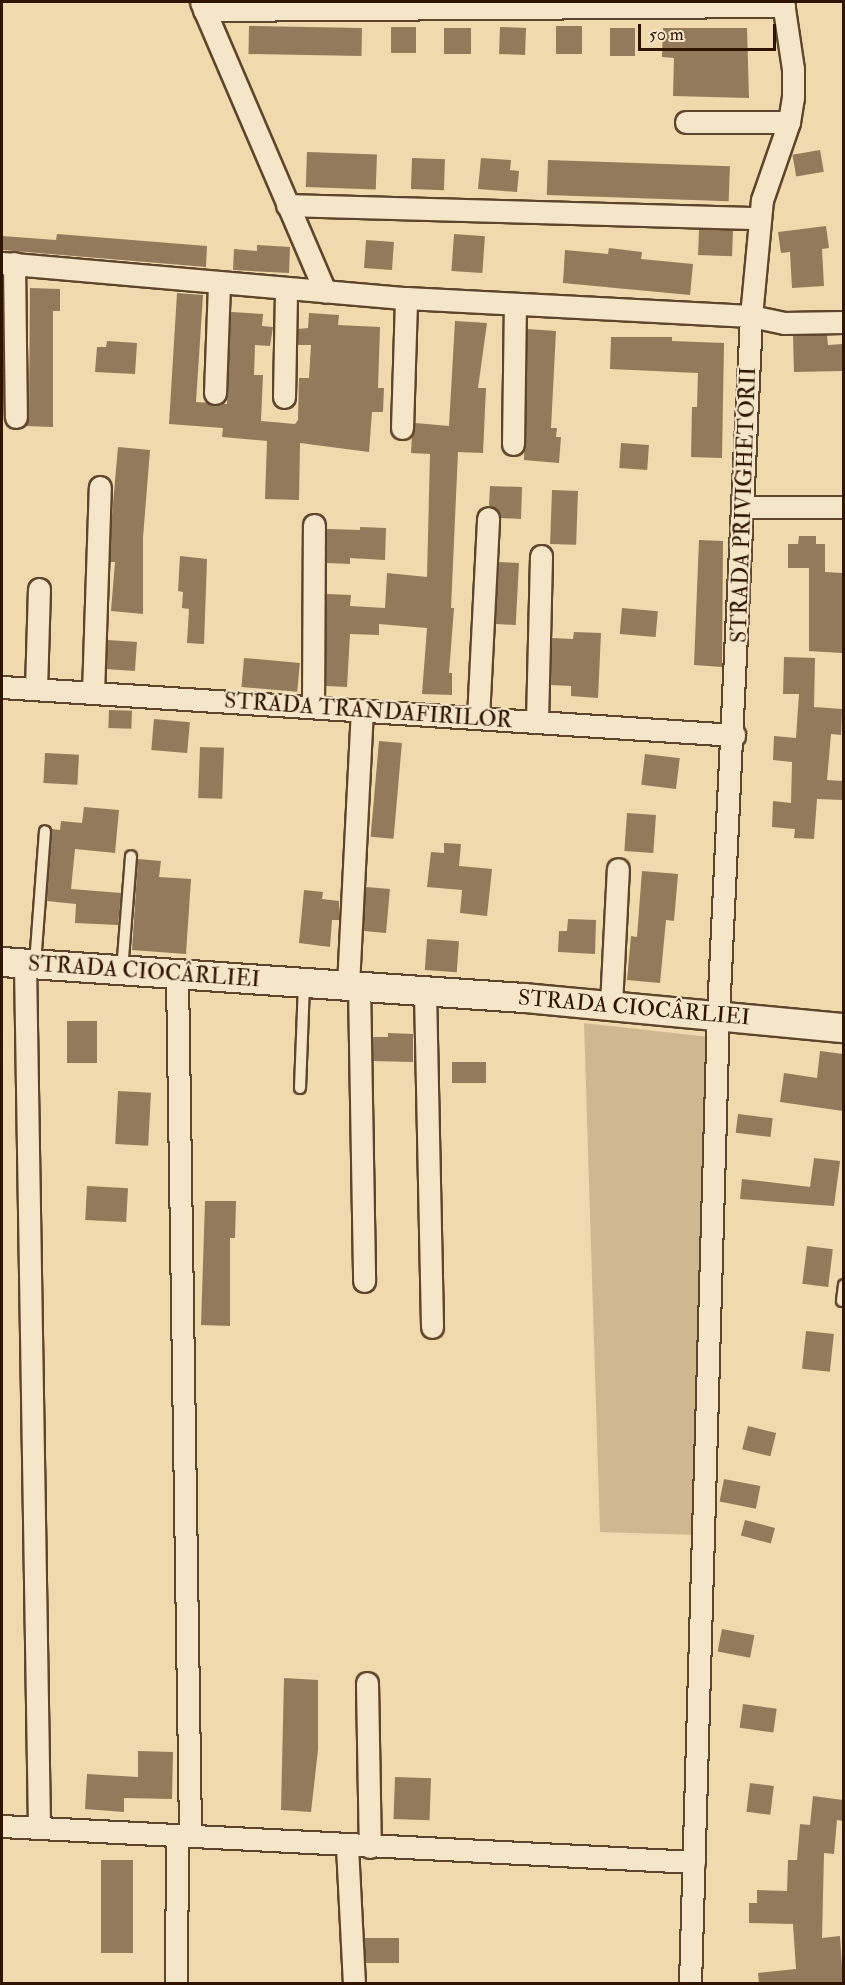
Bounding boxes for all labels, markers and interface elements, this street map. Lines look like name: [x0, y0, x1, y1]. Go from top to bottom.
scale bar: [641, 12, 779, 50]
text: 50 m: [649, 23, 684, 46]
street label: STRADA PRIVIGHETORII: [726, 367, 762, 643]
street label: STRADA TRANDAFIRILOR: [223, 688, 513, 734]
street label: STRADA CIOCÂRLIEI: [27, 951, 261, 993]
street label: STRADA CIOCÂRLIEI: [517, 985, 751, 1031]

